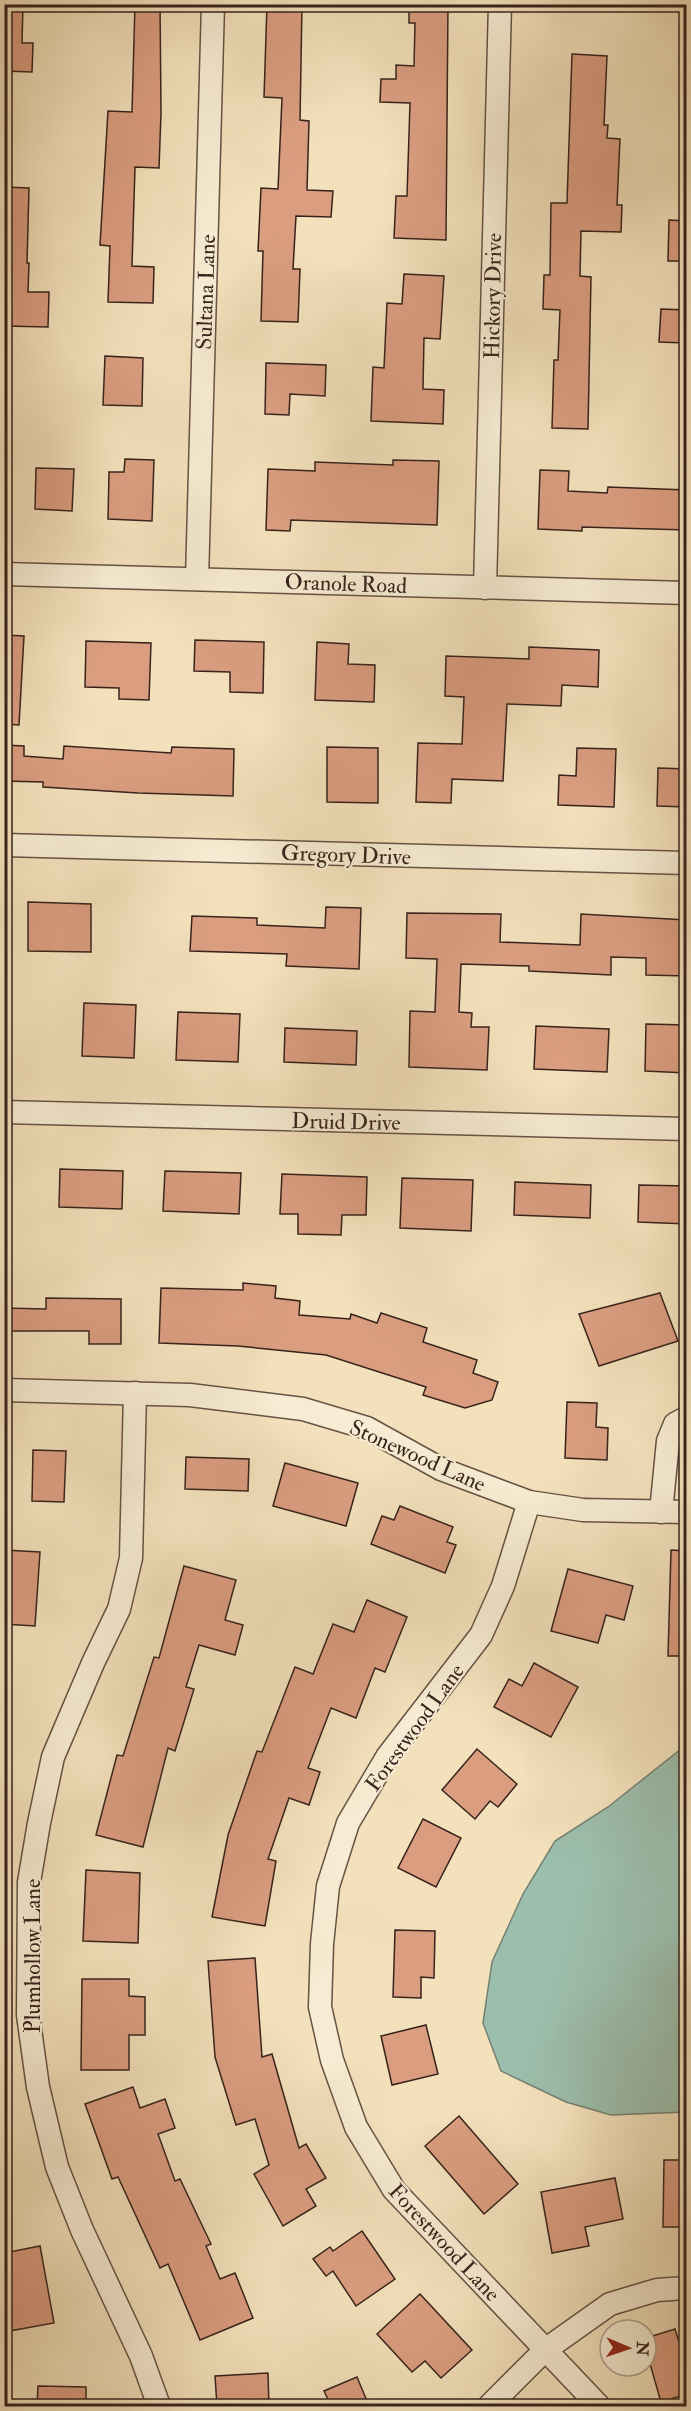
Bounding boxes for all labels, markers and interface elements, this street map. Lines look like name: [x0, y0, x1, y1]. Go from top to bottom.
street label: Hickory Drive: [478, 233, 508, 359]
street label: Sultana Lane: [190, 234, 222, 350]
street label: Oranole Road: [284, 568, 408, 600]
street label: Gregory Drive: [280, 839, 411, 871]
street label: Druid Drive: [291, 1107, 401, 1137]
street label: Stonewood Lane: [345, 1413, 490, 1498]
street label: Forestwood Lane: [359, 1658, 471, 1797]
street label: Plumhollow Lane: [19, 1879, 47, 2033]
street label: Forestwood Lane: [382, 2178, 506, 2308]
north arrow: [598, 2318, 658, 2378]
text: N: [632, 2340, 652, 2357]

